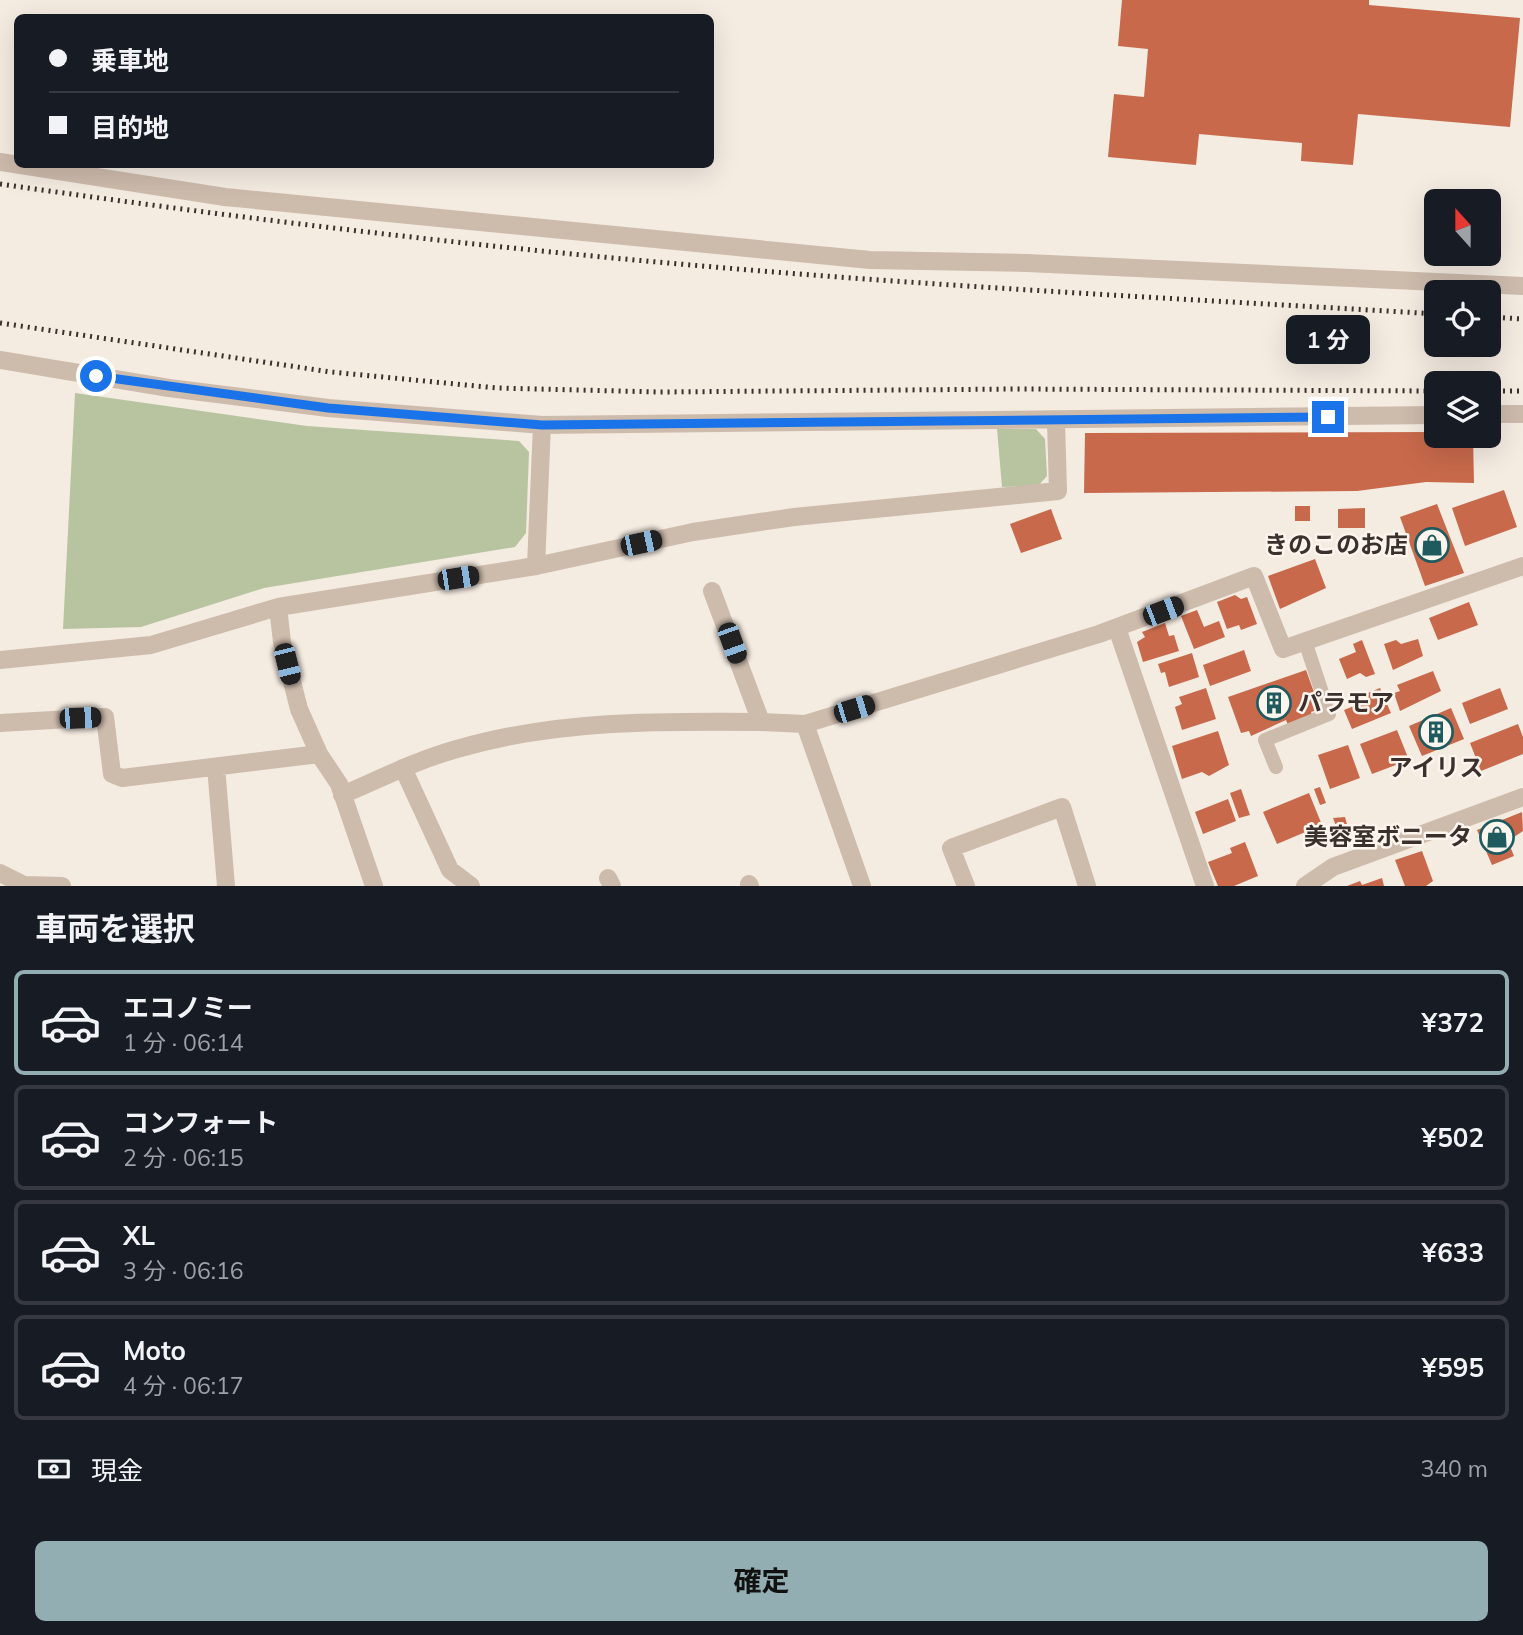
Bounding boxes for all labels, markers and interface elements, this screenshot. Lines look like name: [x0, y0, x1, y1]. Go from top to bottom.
text: 乗車地: [91, 44, 169, 77]
text: 目的地: [91, 111, 169, 144]
north arrow: [1424, 189, 1502, 266]
map controls: [1424, 189, 1501, 448]
button: locate: [1424, 280, 1501, 357]
callout: 1 分: [1286, 316, 1370, 364]
text: 1 分: [1306, 325, 1350, 354]
route start: [80, 360, 112, 392]
button: layers: [1424, 371, 1501, 448]
route end: [1312, 401, 1344, 433]
shop icon: きのこのお店: [1413, 526, 1451, 564]
car: [619, 528, 664, 558]
place label: きのこのお店: [1264, 529, 1408, 559]
car: [436, 564, 481, 592]
car: [1140, 594, 1187, 628]
car: [715, 620, 750, 666]
car: [272, 641, 303, 687]
building icon: パラモア: [1255, 684, 1293, 722]
place label: パラモア: [1298, 687, 1394, 717]
car: [831, 693, 878, 725]
car: [59, 707, 102, 729]
building icon: アイリス: [1417, 713, 1455, 751]
place label: アイリス: [1389, 752, 1483, 782]
shop icon: 美容室ボニータ: [1478, 818, 1516, 856]
place label: 美容室ボニータ: [1304, 821, 1472, 851]
text: 車両を選択: [35, 908, 195, 948]
icon: car: [39, 991, 102, 1054]
text: エコノミー: [123, 991, 253, 1024]
text: ¥372: [1422, 1006, 1484, 1039]
text: 1 分 · 06:14: [123, 1028, 244, 1057]
icon: car: [39, 1106, 102, 1169]
text: コンフォート: [123, 1106, 278, 1139]
text: ¥502: [1422, 1121, 1484, 1154]
text: 2 分 · 06:15: [123, 1143, 244, 1172]
text: XL: [123, 1219, 155, 1252]
icon: car: [39, 1221, 102, 1284]
text: ¥633: [1422, 1236, 1484, 1269]
text: 3 分 · 06:16: [123, 1256, 244, 1285]
text: Moto: [123, 1334, 186, 1367]
icon: car: [39, 1336, 102, 1399]
text: ¥595: [1422, 1351, 1484, 1384]
text: 4 分 · 06:17: [123, 1371, 244, 1400]
icon: cash: [35, 1450, 73, 1488]
text: 現金: [91, 1454, 143, 1487]
text: 340 m: [1420, 1454, 1488, 1483]
button: 確定: [35, 1541, 1488, 1621]

